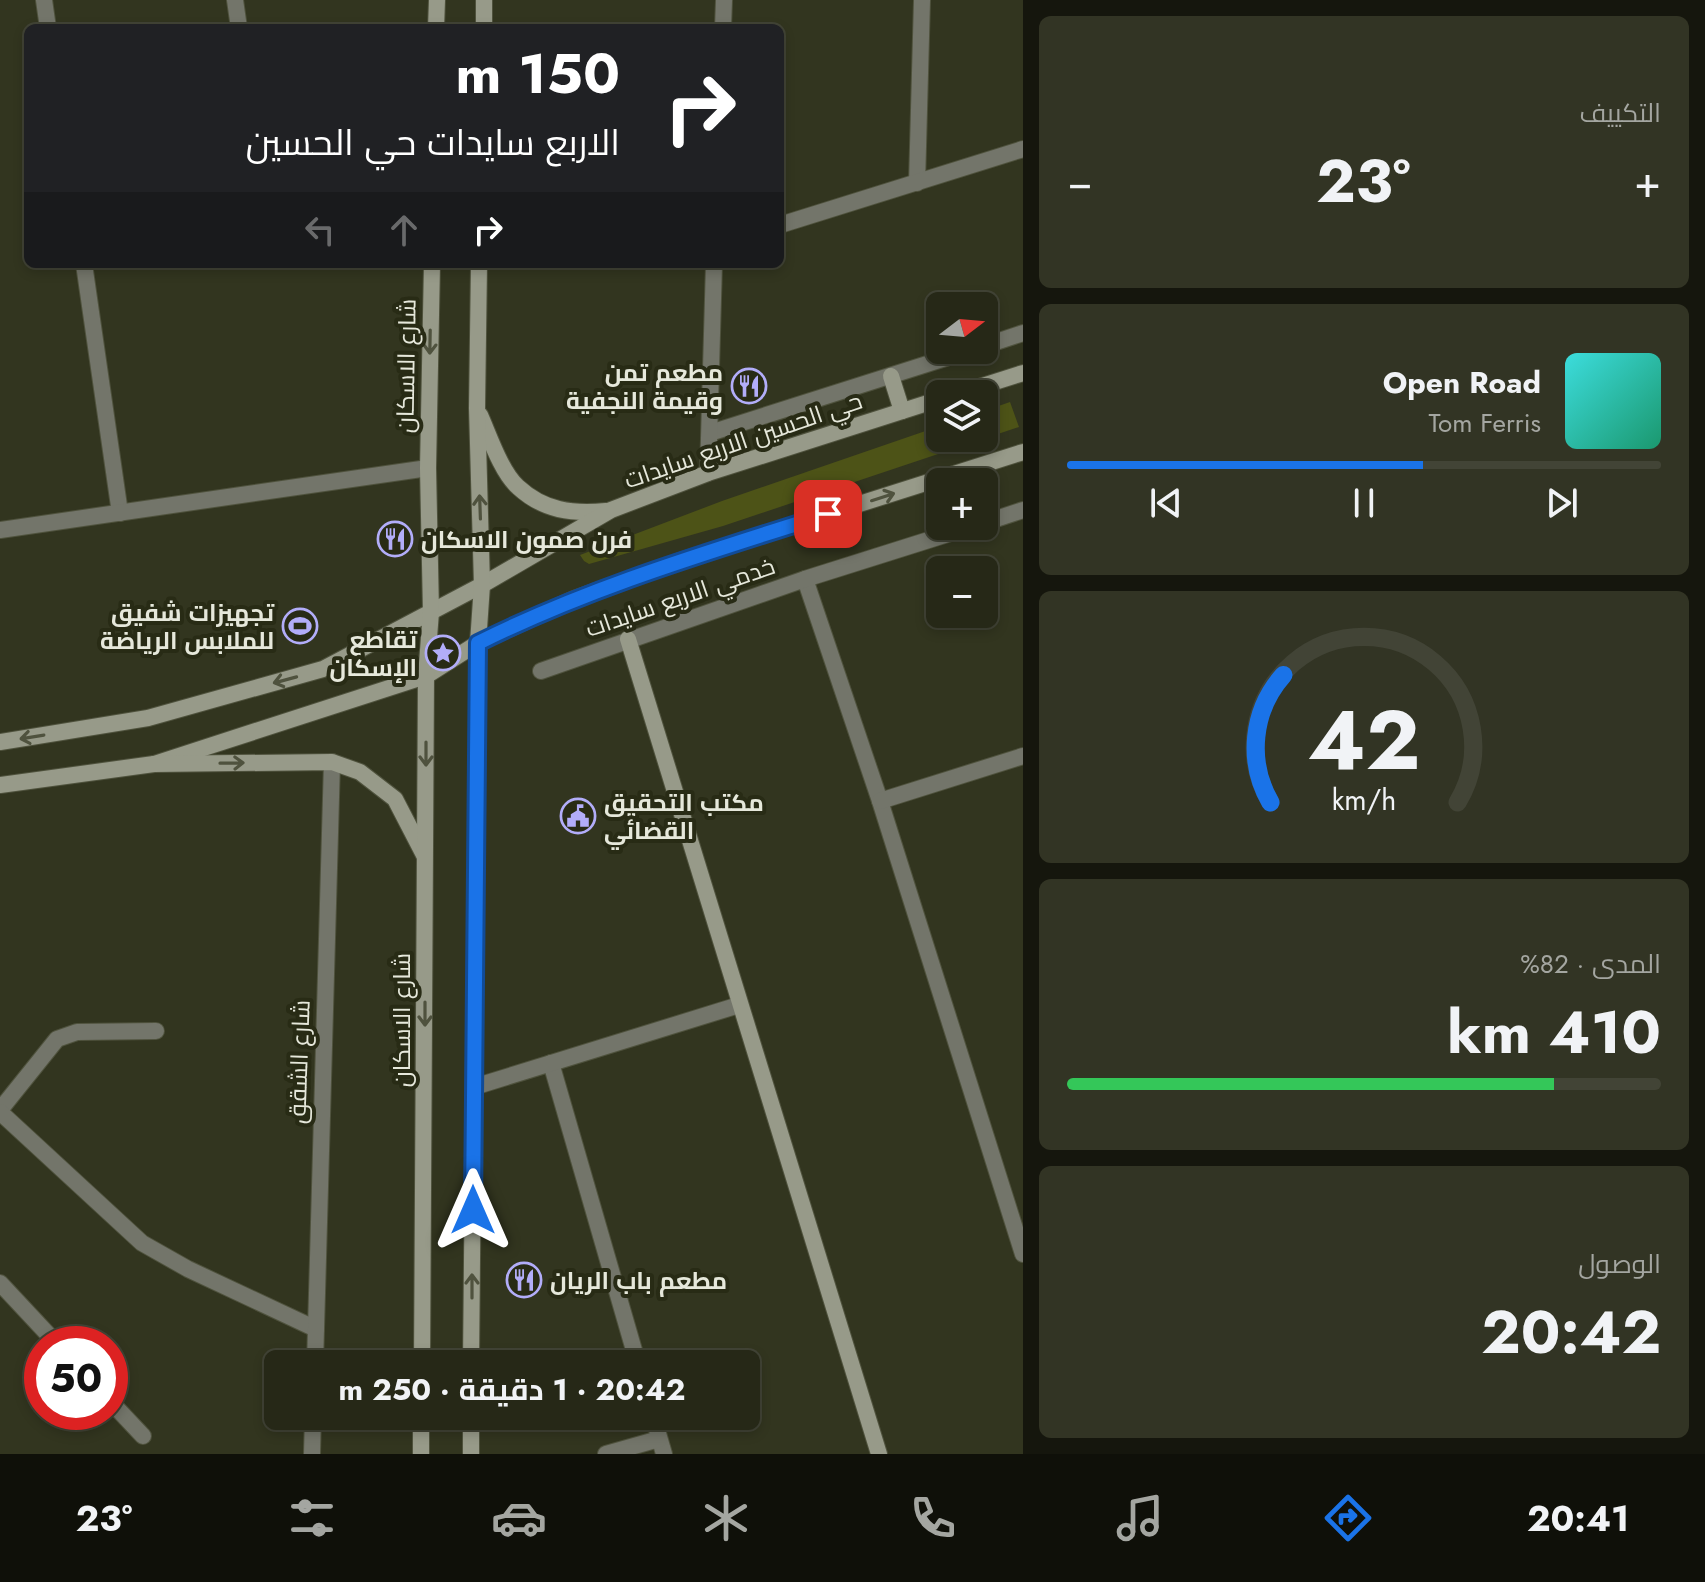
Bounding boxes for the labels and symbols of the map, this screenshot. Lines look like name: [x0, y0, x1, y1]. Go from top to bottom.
north arrow: [926, 292, 998, 364]
street label: شارع الاسكان: [387, 299, 425, 433]
one-way arrow: [423, 328, 438, 355]
place label: مطعم تمن وقيمة النجفية: [566, 355, 723, 418]
restaurant icon: مطعم تمن وقيمة النجفية: [730, 367, 768, 405]
street label: حي الحسين الاربع سايدات: [619, 383, 867, 499]
pin: [794, 480, 862, 548]
one-way arrow: [869, 489, 895, 504]
one-way arrow: [472, 494, 488, 521]
restaurant icon: فرن صمون الاسكان: [376, 520, 414, 558]
place label: فرن صمون الاسكان: [421, 522, 632, 557]
street label: خدمي الاربع سايدات: [580, 548, 780, 648]
place label: تجهيزات شفيق للملابس الرياضة: [100, 595, 275, 658]
sports icon: تجهيزات شفيق للملابس الرياضة: [281, 607, 319, 645]
place label: تقاطع الإسكان: [329, 622, 418, 685]
place icon: تقاطع الإسكان: [424, 634, 462, 672]
one-way arrow: [273, 673, 299, 688]
one-way arrow: [20, 730, 45, 745]
one-way arrow: [418, 740, 434, 767]
one-way arrow: [218, 755, 245, 771]
place label: مكتب التحقيق القضائي: [604, 785, 764, 850]
public building icon: مكتب التحقيق القضائي: [559, 797, 597, 835]
street label: شارع الاسكان: [384, 953, 419, 1087]
street label: شارع الشقق: [279, 999, 319, 1125]
one-way arrow: [417, 1000, 432, 1027]
position arrow: [431, 1168, 515, 1252]
restaurant icon: مطعم باب الريان: [505, 1261, 543, 1299]
place label: مطعم باب الريان: [550, 1263, 727, 1298]
one-way arrow: [464, 1273, 480, 1300]
speed limit sign: 50: [24, 1326, 128, 1430]

